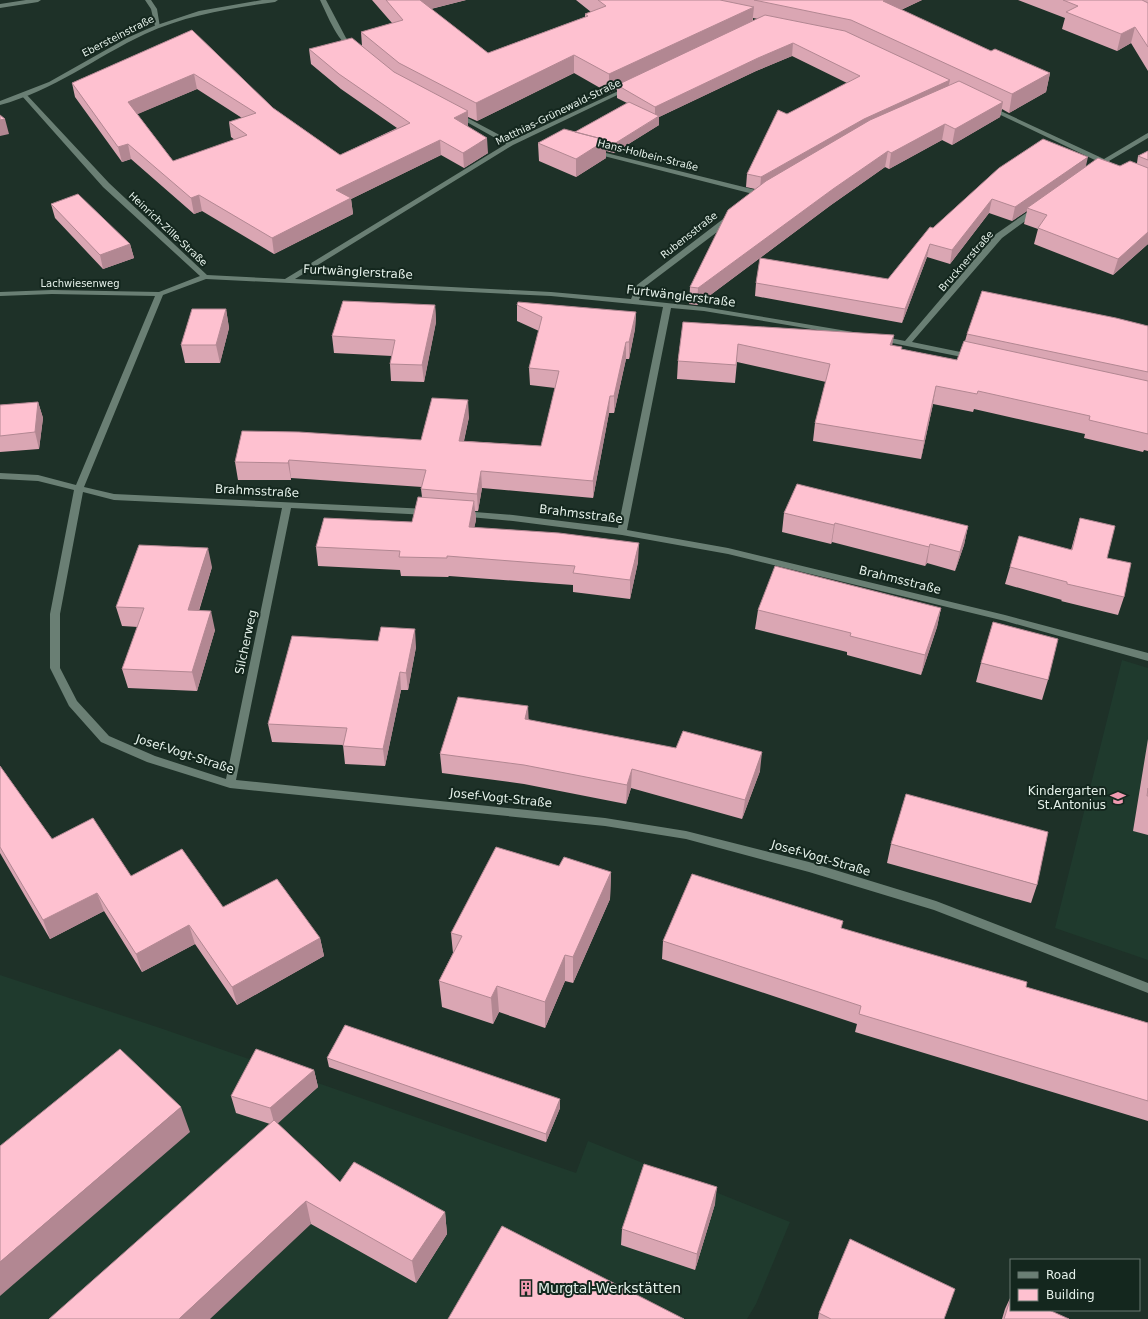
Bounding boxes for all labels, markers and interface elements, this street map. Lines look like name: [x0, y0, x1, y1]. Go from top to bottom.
street label: Ebersteinstraße: [80, 13, 156, 59]
street label: Matthias-Grünewald-Straße: [494, 77, 622, 147]
street label: Hans-Holbein-Straße: [597, 137, 699, 173]
street label: Heinrich-Zille-Straße: [127, 190, 209, 268]
street label: Rubensstraße: [659, 210, 719, 260]
street label: Brucknerstraße: [937, 228, 995, 294]
street label: Furtwänglerstraße: [303, 262, 413, 282]
street label: Lachwiesenweg: [40, 278, 120, 289]
street label: Furtwänglerstraße: [626, 282, 736, 310]
street label: Brahmsstraße: [215, 482, 299, 500]
street label: Brahmsstraße: [538, 502, 624, 526]
street label: Brahmsstraße: [857, 563, 943, 597]
street label: Silcherweg: [232, 608, 260, 676]
street label: Josef-Vogt-Straße: [133, 731, 236, 777]
place label: Kindergarten St.Antonius: [1028, 784, 1106, 812]
street label: Josef-Vogt-Straße: [448, 786, 553, 810]
school or university icon: Kindergarten St.Antonius: [1109, 789, 1127, 807]
street label: Josef-Vogt-Straße: [769, 837, 872, 879]
legend: [1010, 1259, 1140, 1311]
text: Road: [1046, 1268, 1076, 1282]
building icon: Murgtal-Werkstätten: [517, 1279, 535, 1297]
place label: Murgtal-Werkstätten: [538, 1280, 681, 1296]
text: Building: [1046, 1288, 1095, 1302]

